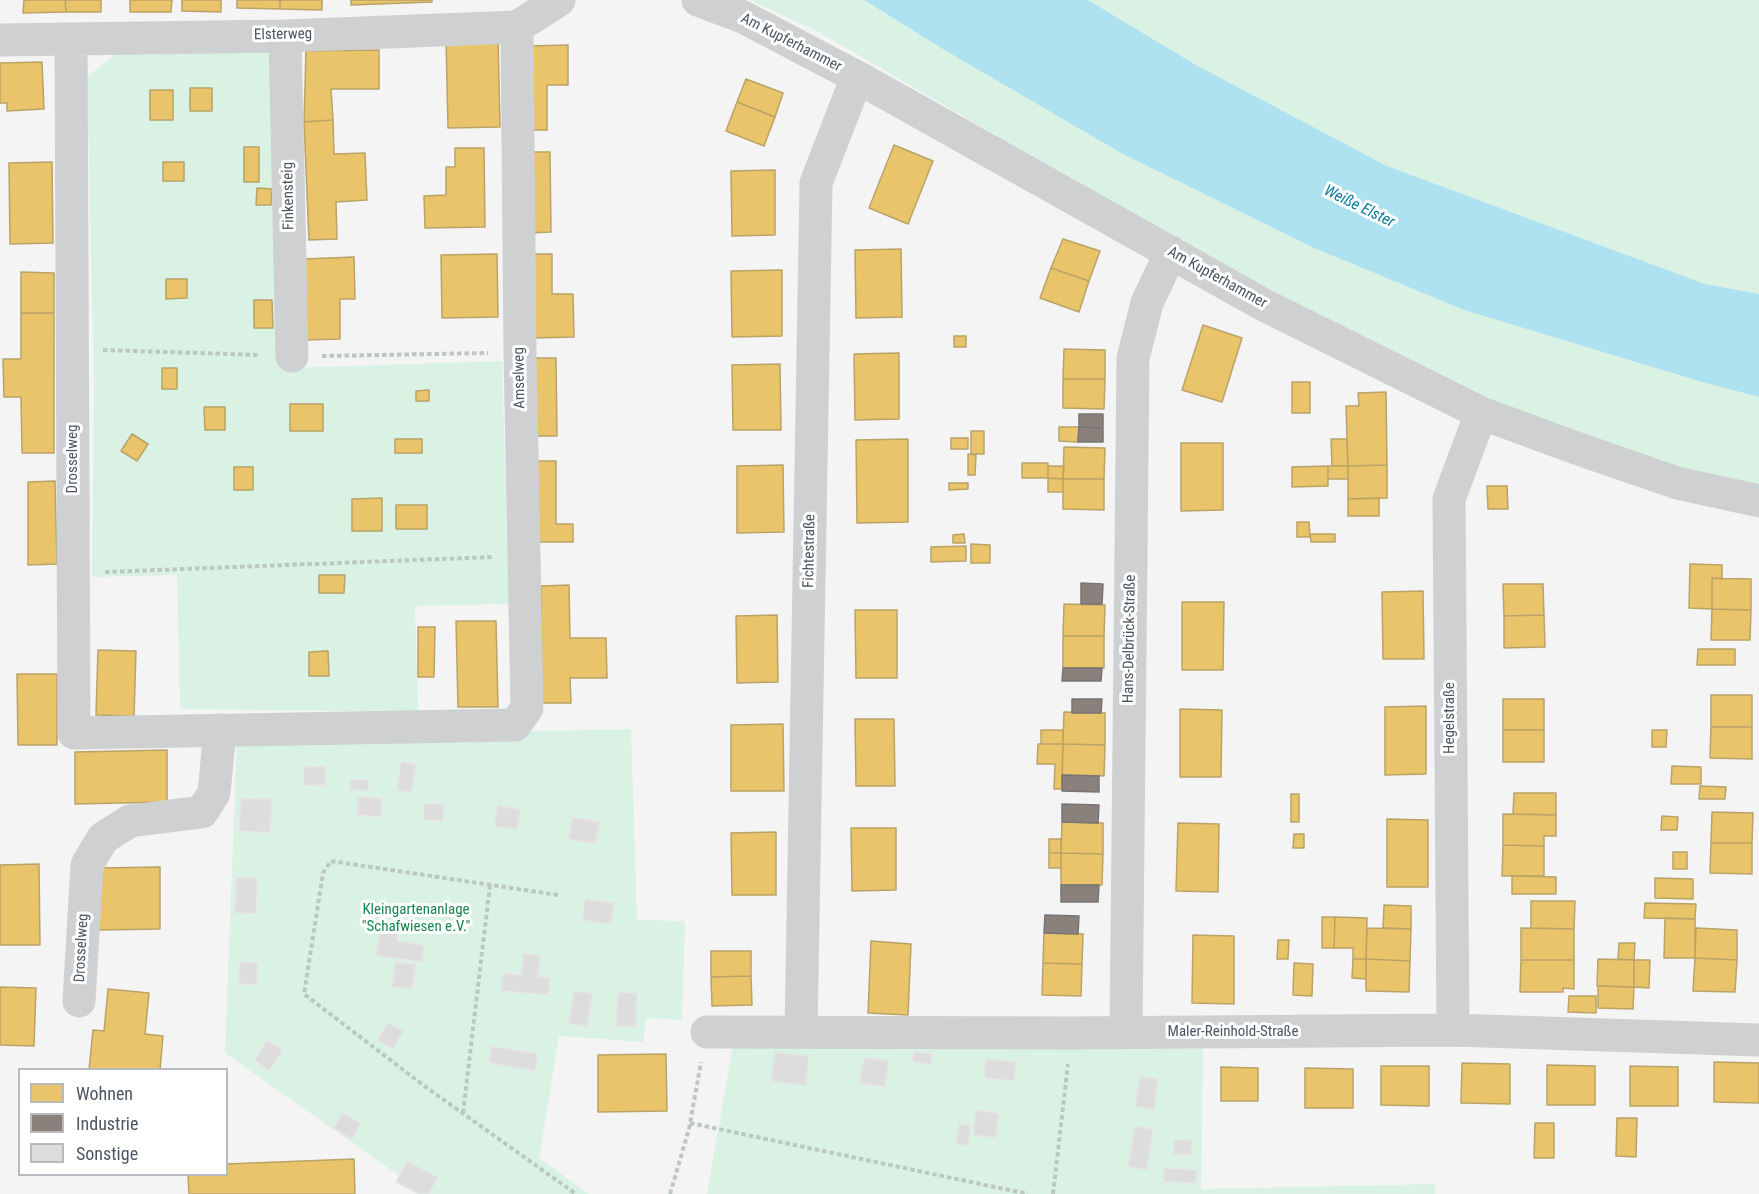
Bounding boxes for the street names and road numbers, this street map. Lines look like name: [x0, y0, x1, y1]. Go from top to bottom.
street label: Am Kupferhammer: [738, 10, 844, 76]
street label: Elsterweg: [254, 25, 312, 45]
street label: Finkensteig: [279, 162, 299, 230]
street label: Am Kupferhammer: [1164, 243, 1270, 313]
street label: Amselweg: [510, 347, 530, 409]
street label: Drosselweg: [64, 425, 82, 493]
street label: Fichtestraße: [800, 514, 820, 588]
street label: Hans-Delbrück-Straße: [1120, 575, 1140, 703]
street label: Hegelstraße: [1441, 682, 1459, 754]
street label: Drosselweg: [71, 913, 93, 983]
street label: Maler-Reinhold-Straße: [1168, 1023, 1298, 1041]

